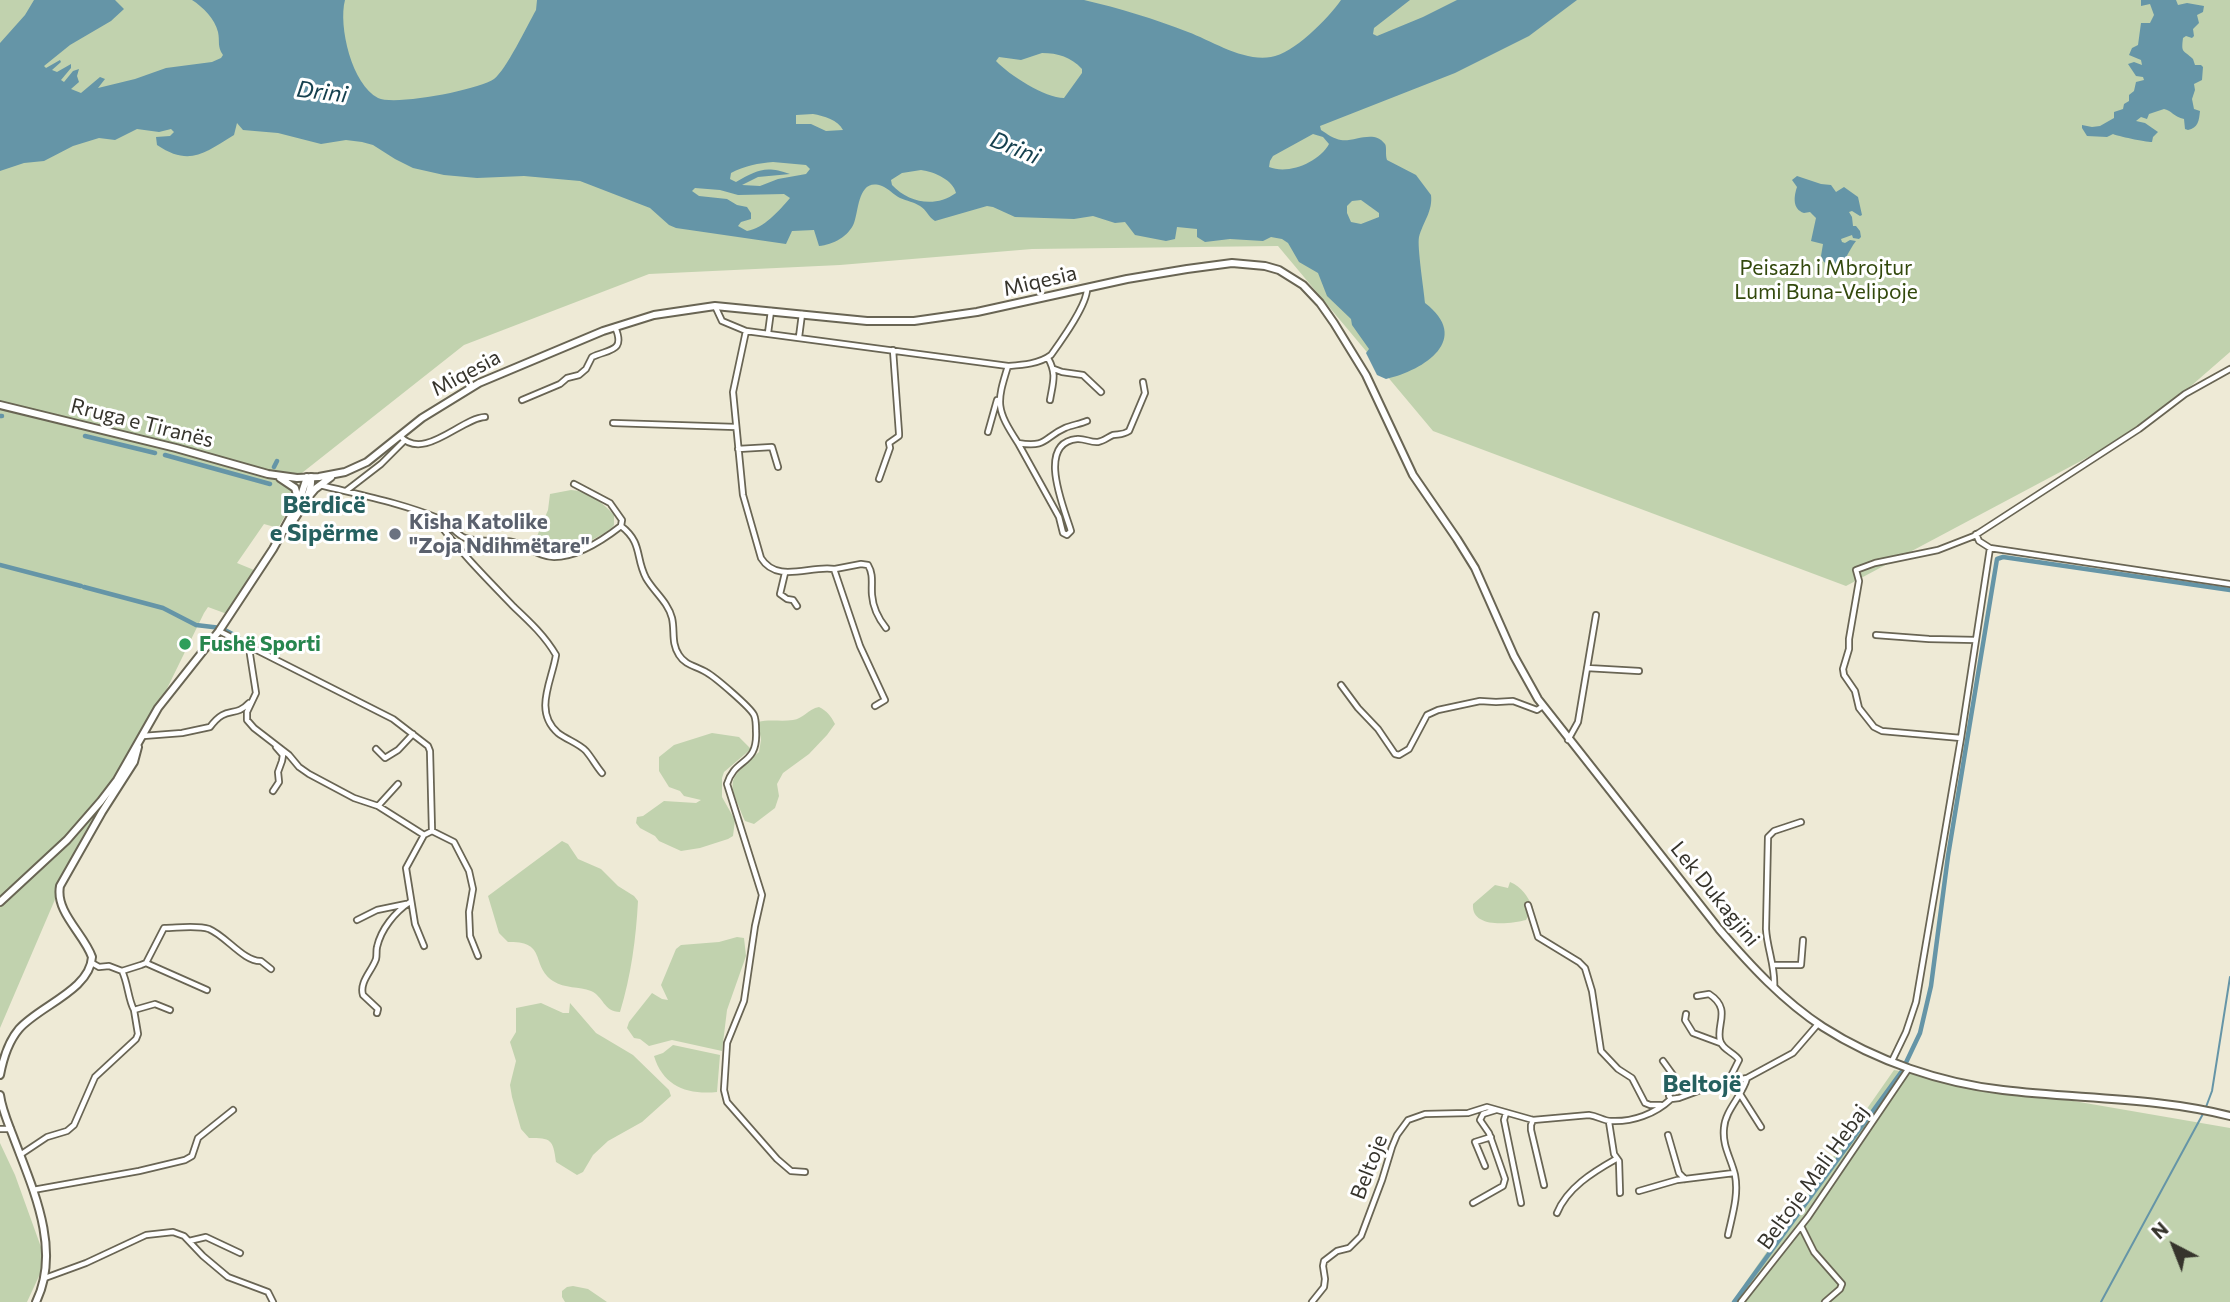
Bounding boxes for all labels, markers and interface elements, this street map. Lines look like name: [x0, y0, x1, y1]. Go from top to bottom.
water label: Drini: [295, 75, 349, 109]
water label: Drini: [986, 126, 1044, 170]
park label: Peisazh i Mbrojtur Lumi Buna-Velipoje: [1734, 255, 1918, 305]
street label: Miqesia: [1001, 260, 1079, 302]
street label: Miqesia: [427, 344, 505, 402]
street label: Rruga e Tiranës: [68, 393, 216, 453]
district label: Bërdicë e Sipërme: [270, 491, 378, 547]
place label: Kisha Katolike "Zoja Ndihmëtare": [409, 509, 590, 559]
marker: Kisha Katolike "Zoja Ndihmëtare": [387, 526, 403, 542]
place label: Fushë Sporti: [199, 631, 321, 657]
marker: Fushë Sporti: [177, 636, 193, 652]
street label: Lek Dukagjini: [1665, 836, 1765, 952]
district label: Beltojë: [1663, 1070, 1741, 1098]
street label: Beltoje Mali Hebaj: [1752, 1100, 1874, 1254]
street label: Beltoje: [1345, 1131, 1393, 1203]
north arrow: [2139, 1211, 2209, 1281]
text: N: [2147, 1217, 2173, 1243]

